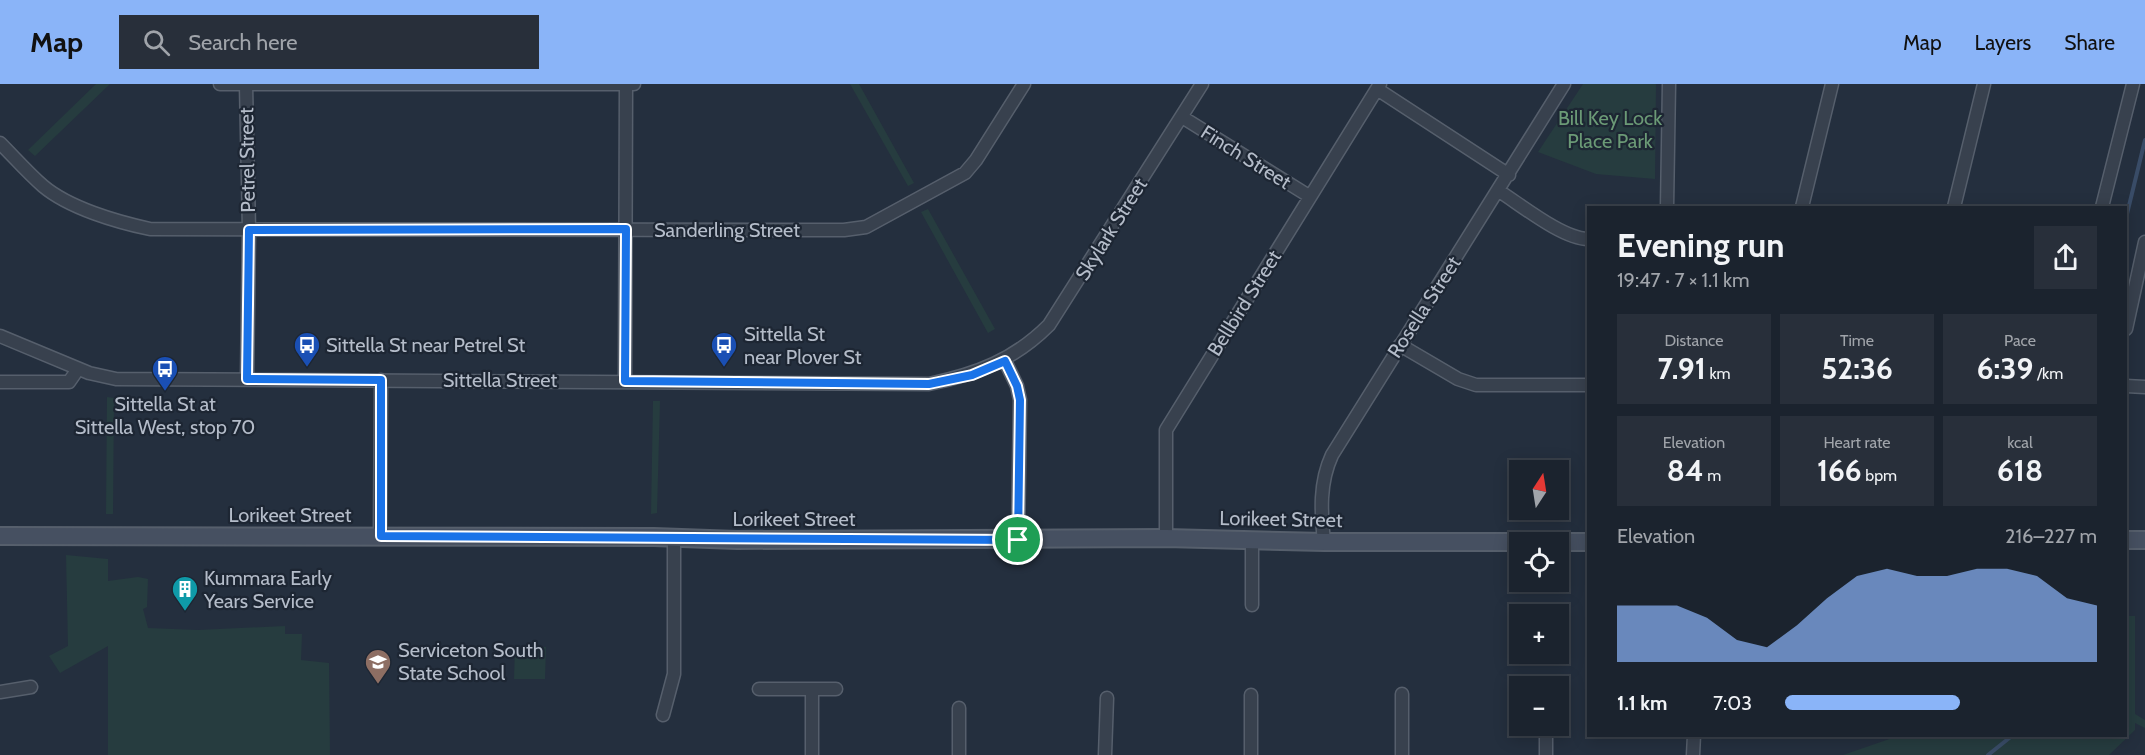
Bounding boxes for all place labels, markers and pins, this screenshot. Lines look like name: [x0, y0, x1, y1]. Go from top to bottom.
place label: Sittella St near Plover St: [744, 322, 862, 369]
bus stop icon: Sittella St near Petrel St: [292, 330, 322, 368]
bus stop icon: Sittella St near Plover St: [709, 330, 739, 368]
place label: Sittella St near Petrel St: [326, 333, 525, 357]
bus stop icon: Sittella St at Sittella West, stop 70: [150, 354, 180, 392]
place label: Sittella St at Sittella West, stop 70: [75, 392, 255, 439]
pin: [992, 514, 1043, 565]
place label: Kummara Early Years Service: [203, 566, 332, 613]
building icon: Kummara Early Years Service: [170, 574, 200, 612]
place label: Serviceton South State School: [398, 638, 544, 685]
school or university icon: Serviceton South State School: [363, 647, 393, 685]

